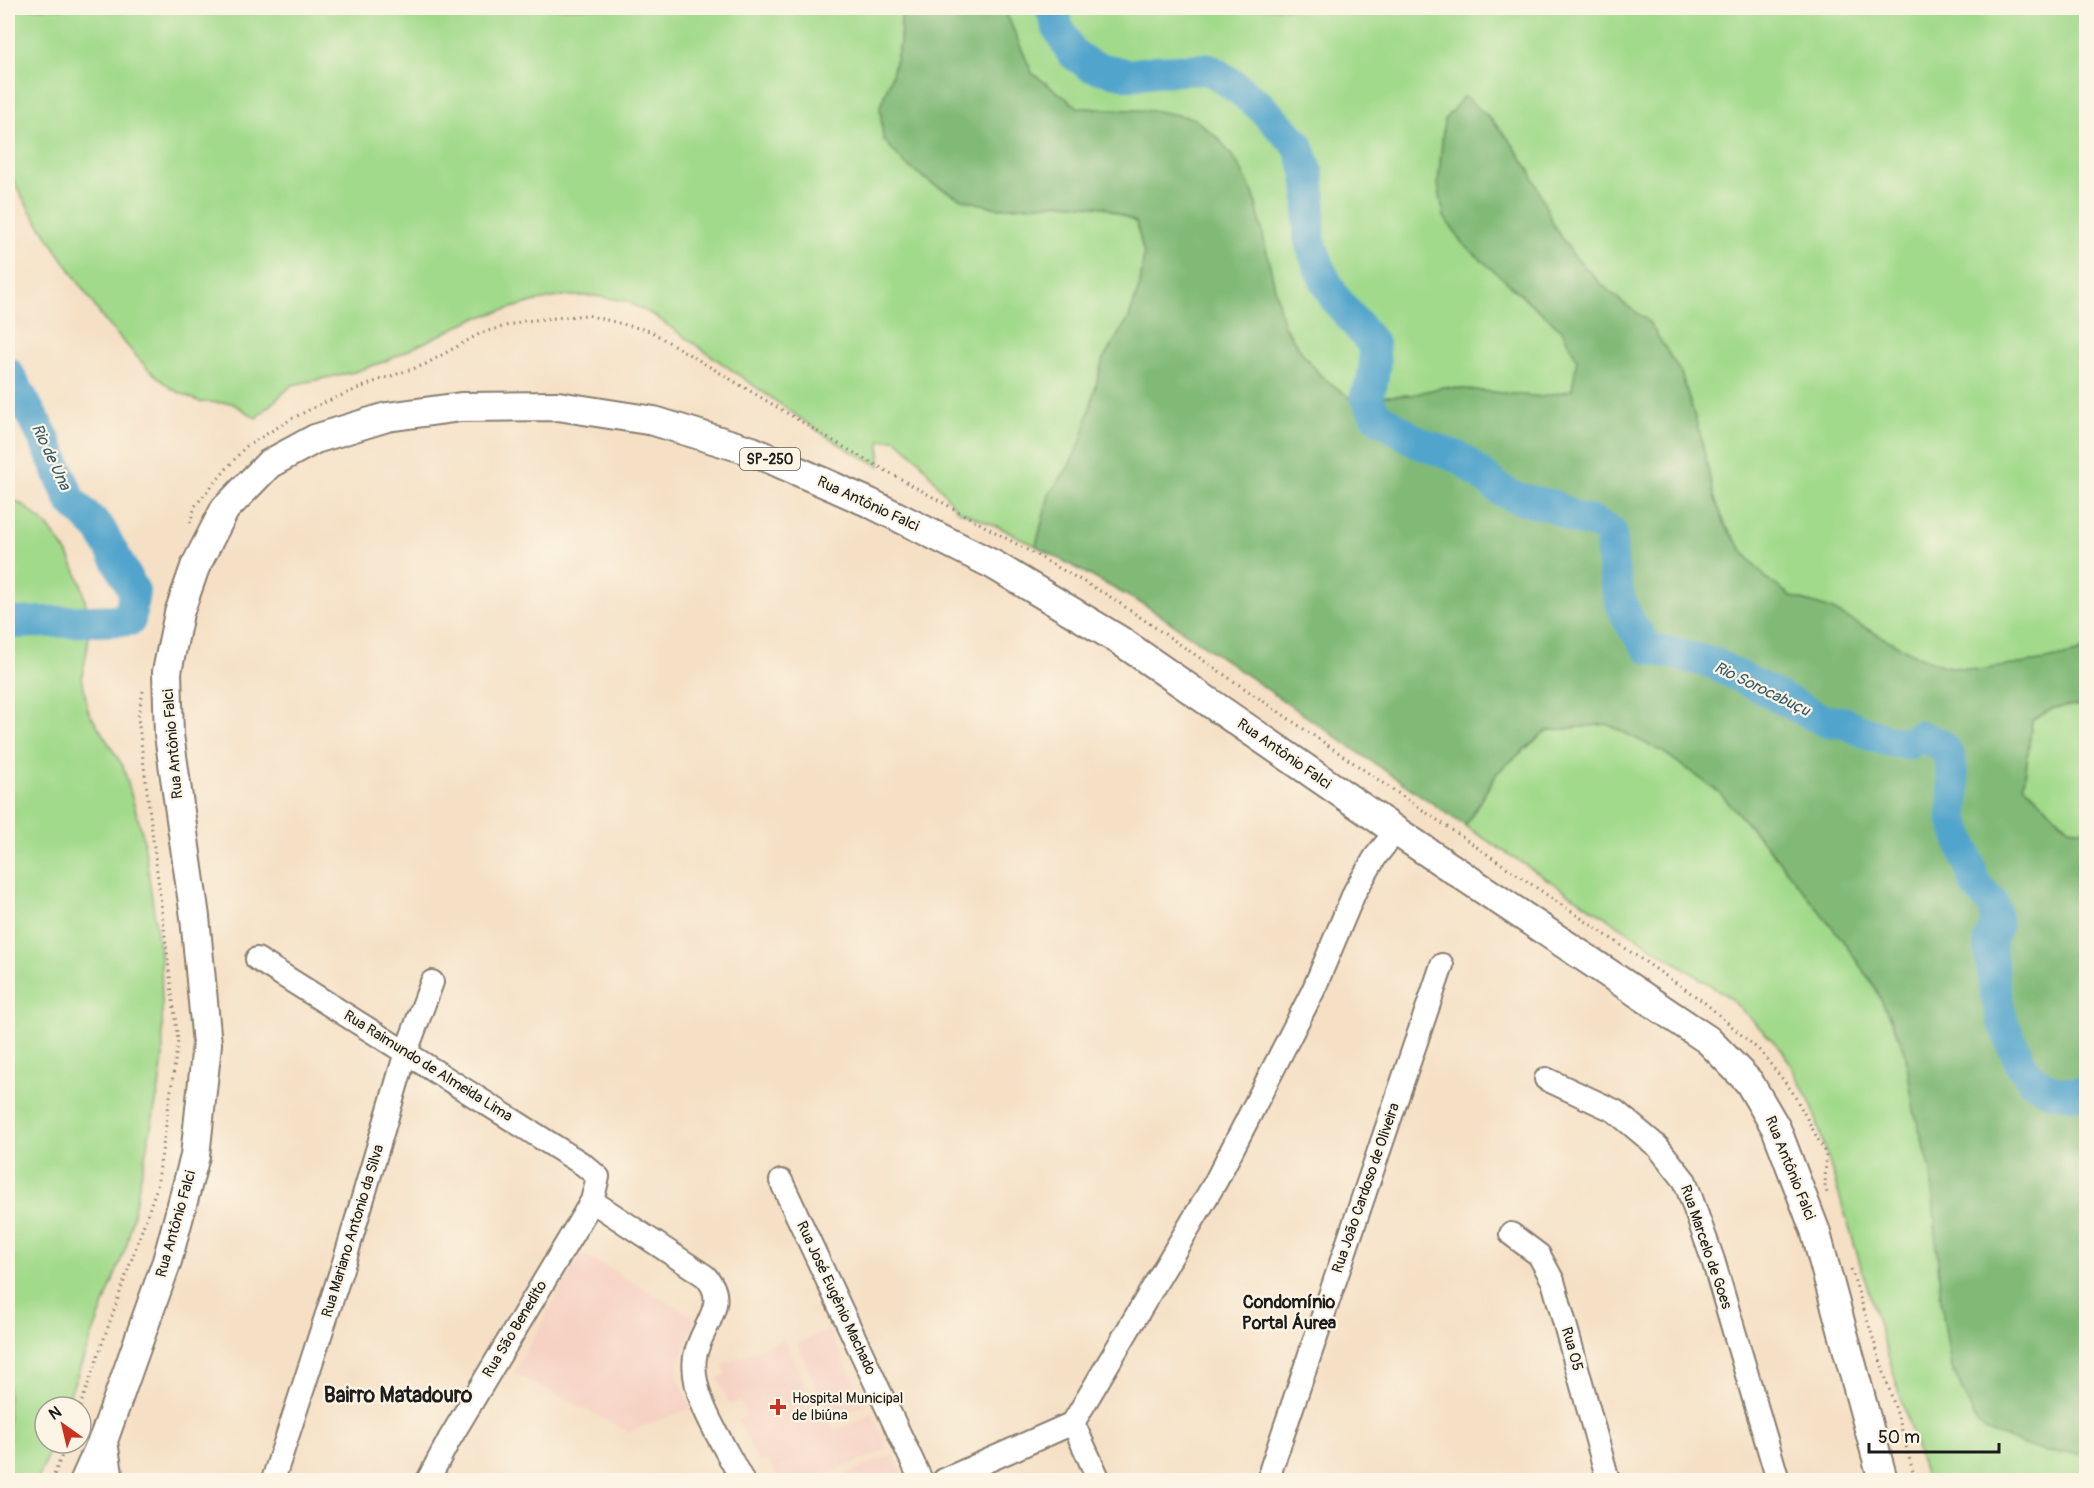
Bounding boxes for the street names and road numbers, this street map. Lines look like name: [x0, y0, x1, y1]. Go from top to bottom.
road number: SP-250: [740, 448, 800, 470]
street label: Rua Antônio Falci: [814, 472, 922, 536]
street label: Rua Antônio Falci: [159, 688, 187, 800]
street label: Rua Antônio Falci: [1233, 715, 1335, 794]
street label: Rua Raimundo de Almeida Lima: [340, 1006, 516, 1126]
street label: Rua João Cardoso de Oliveira: [1328, 1100, 1404, 1276]
street label: Rua Antônio Falci: [1761, 1113, 1820, 1223]
street label: Rua Mariano Antonio da Silva: [318, 1142, 388, 1320]
street label: Rua Antônio Falci: [152, 1168, 200, 1280]
street label: Rua Marcelo de Goes: [1676, 1183, 1736, 1312]
street label: Rua José Eugênio Machado: [792, 1218, 880, 1378]
street label: Rua São Benedito: [479, 1277, 551, 1381]
street label: Rua 05: [1557, 1325, 1587, 1373]

